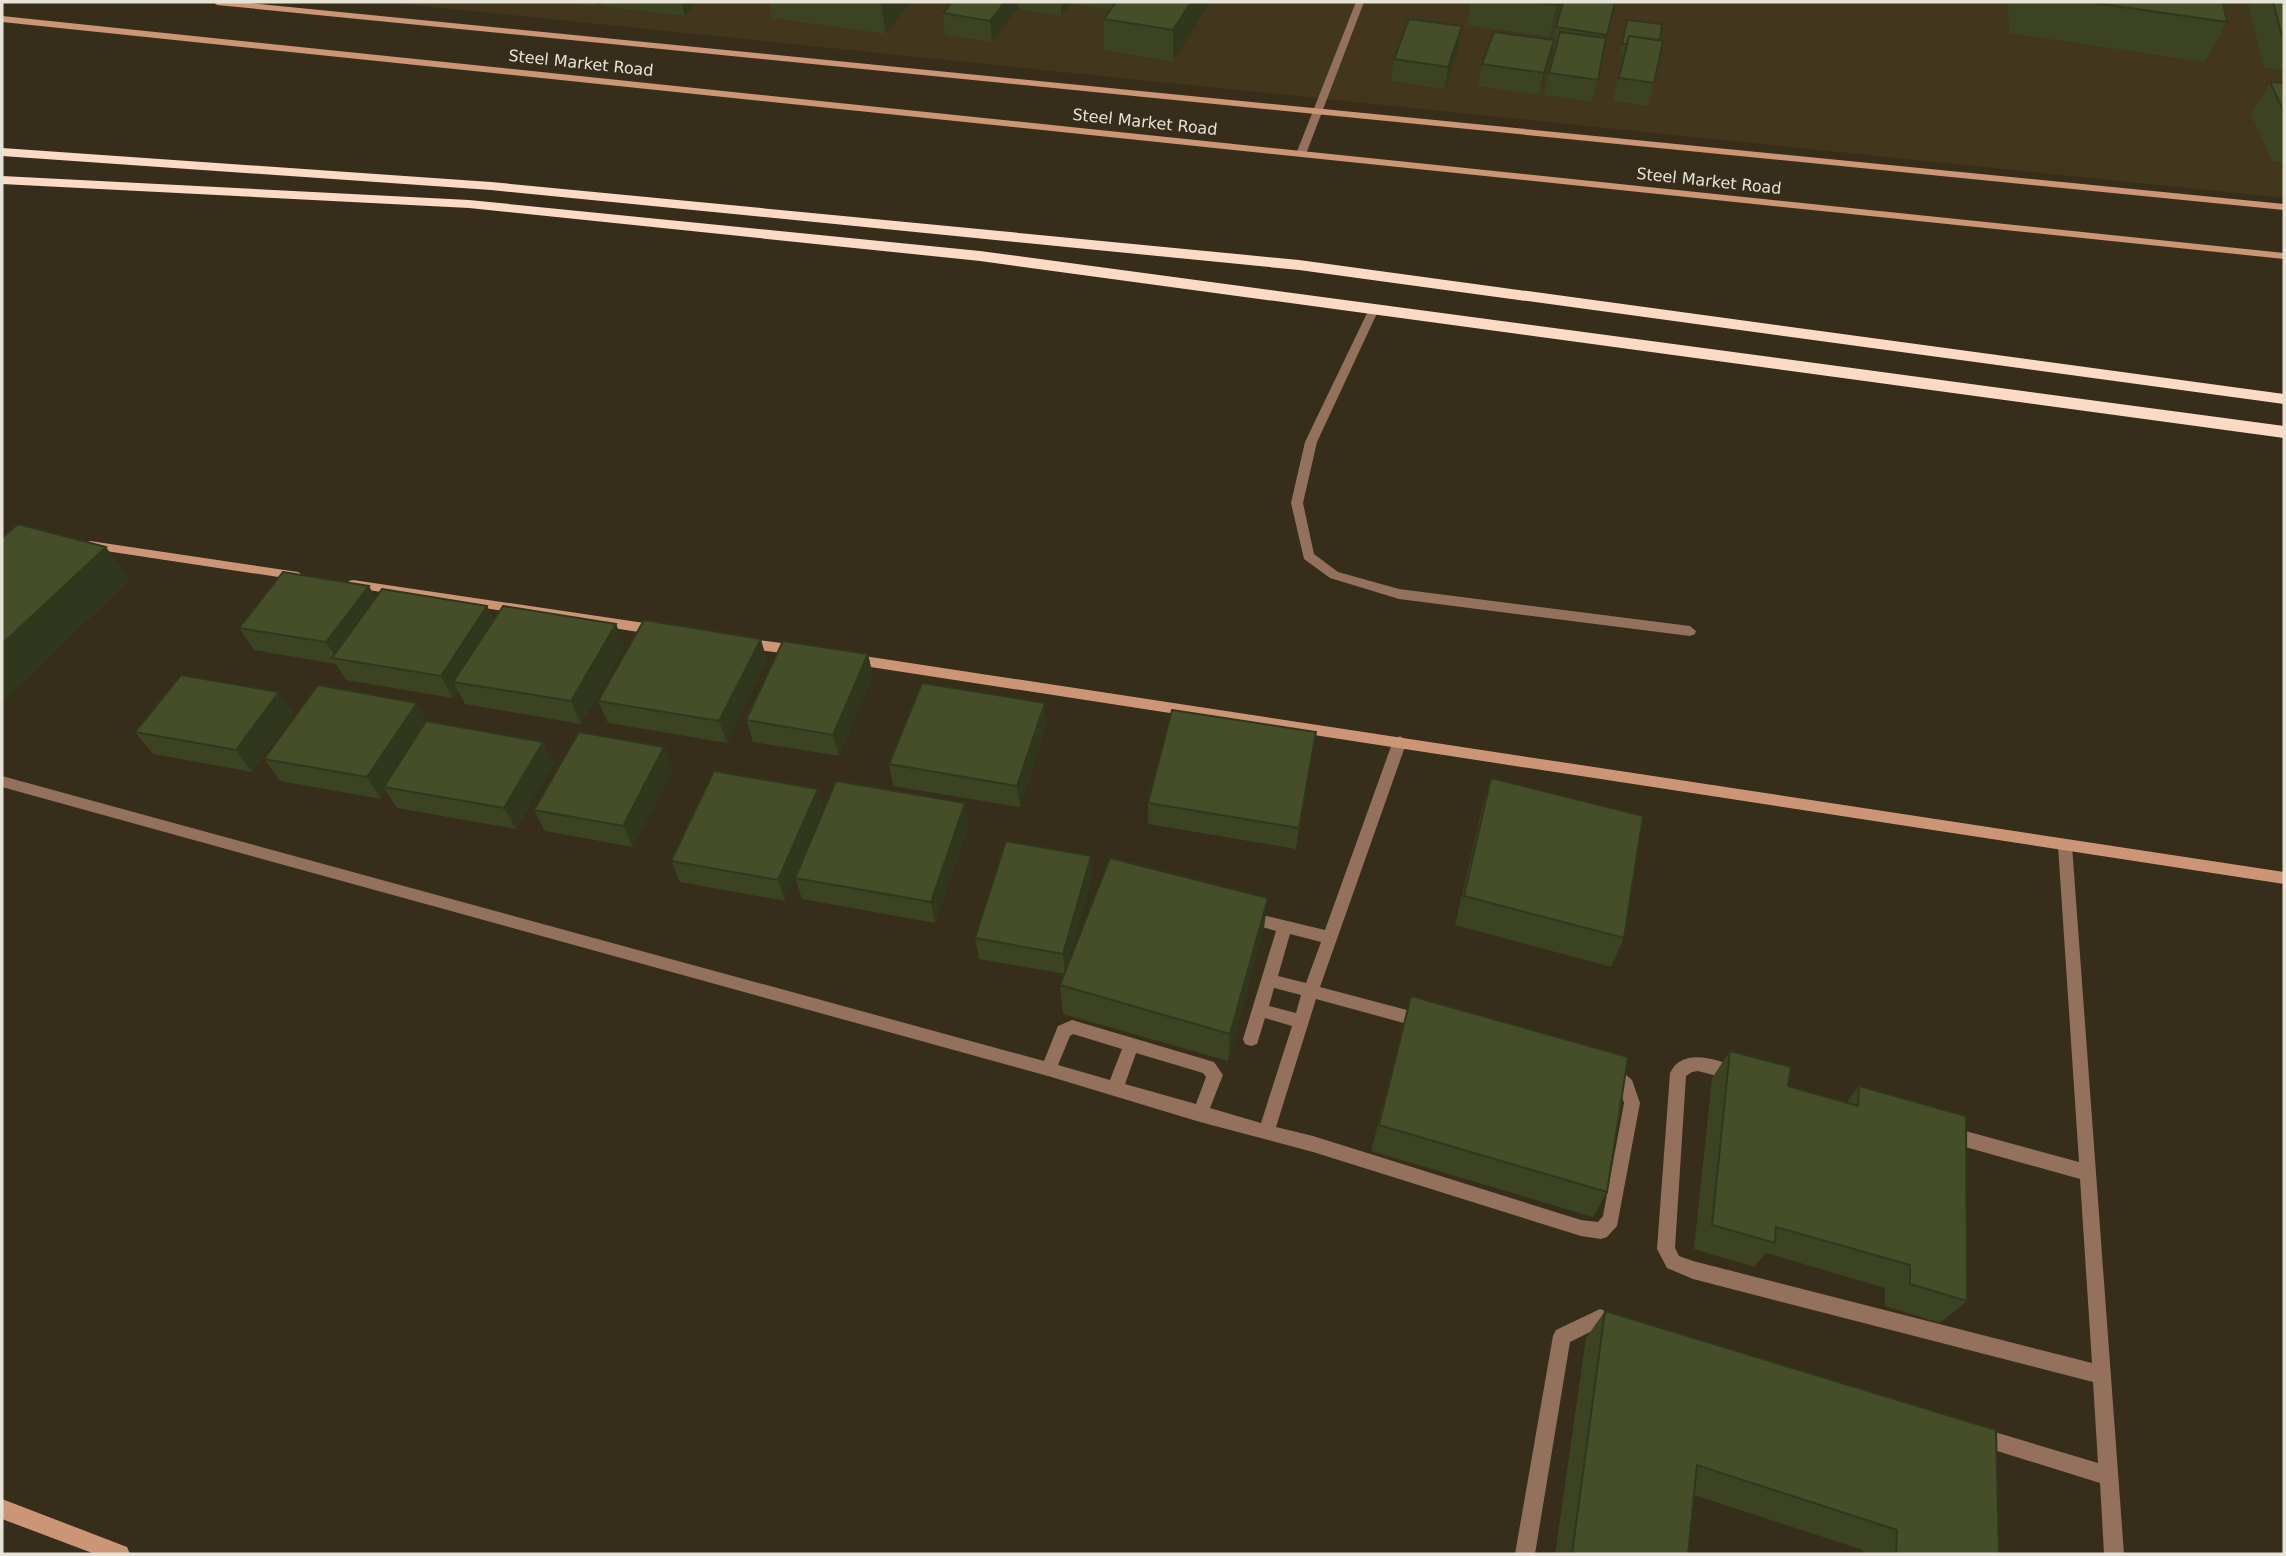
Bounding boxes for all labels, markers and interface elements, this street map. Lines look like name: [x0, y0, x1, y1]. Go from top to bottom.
street label: Steel Market Road: [507, 46, 655, 80]
street label: Steel Market Road: [1071, 105, 1219, 139]
street label: Steel Market Road: [1635, 164, 1783, 198]

